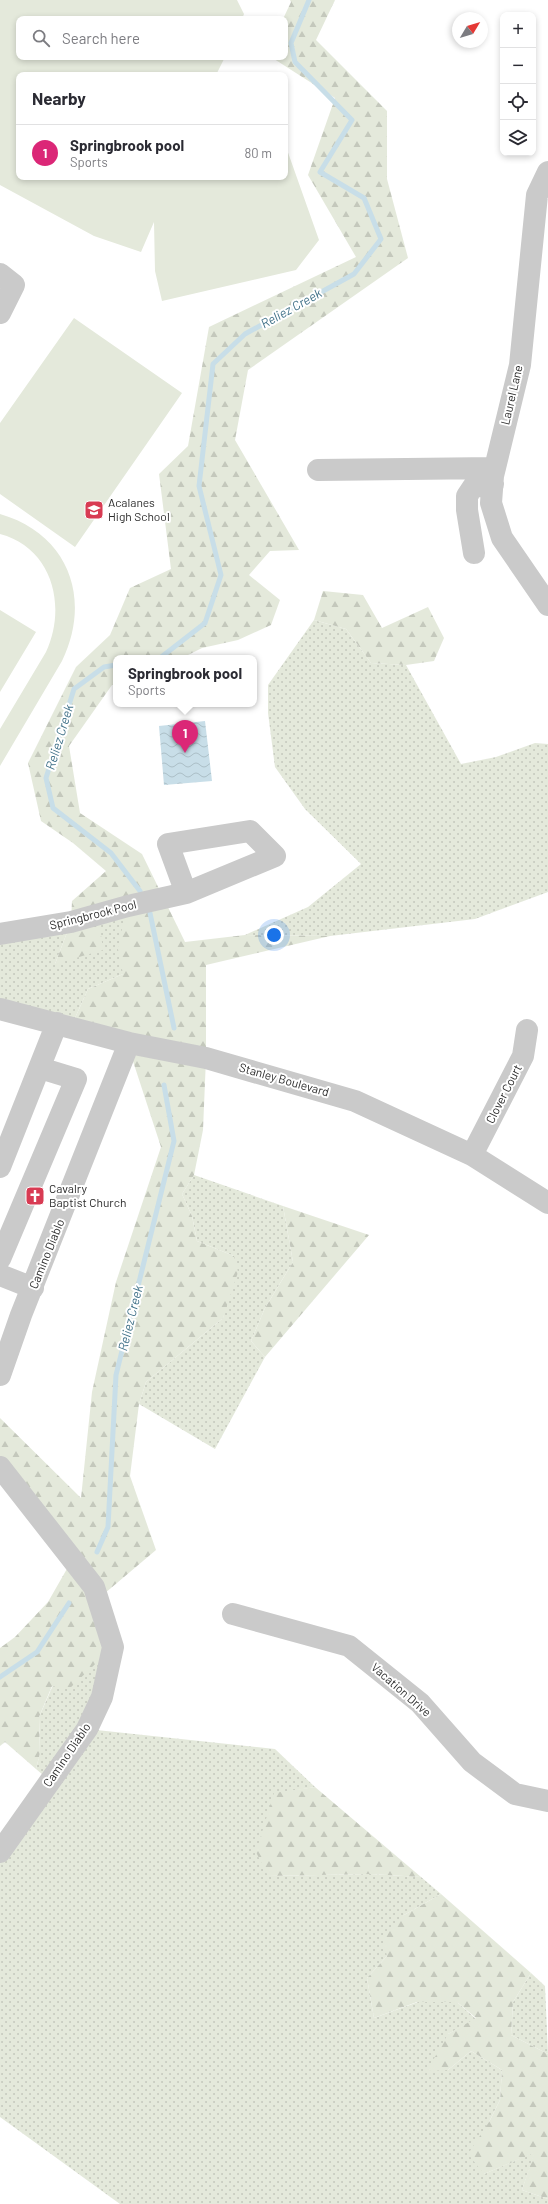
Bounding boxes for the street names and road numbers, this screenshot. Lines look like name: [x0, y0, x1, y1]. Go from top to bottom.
street label: Laurel Lane: [497, 363, 525, 426]
street label: Springbrook Pool: [48, 896, 138, 932]
street label: Stanley Boulevard: [238, 1059, 331, 1099]
street label: Clover Court: [482, 1062, 524, 1125]
street label: Camino Diablo: [26, 1217, 66, 1291]
street label: Vacation Drive: [369, 1660, 434, 1719]
street label: Camino Diablo: [40, 1720, 93, 1789]

